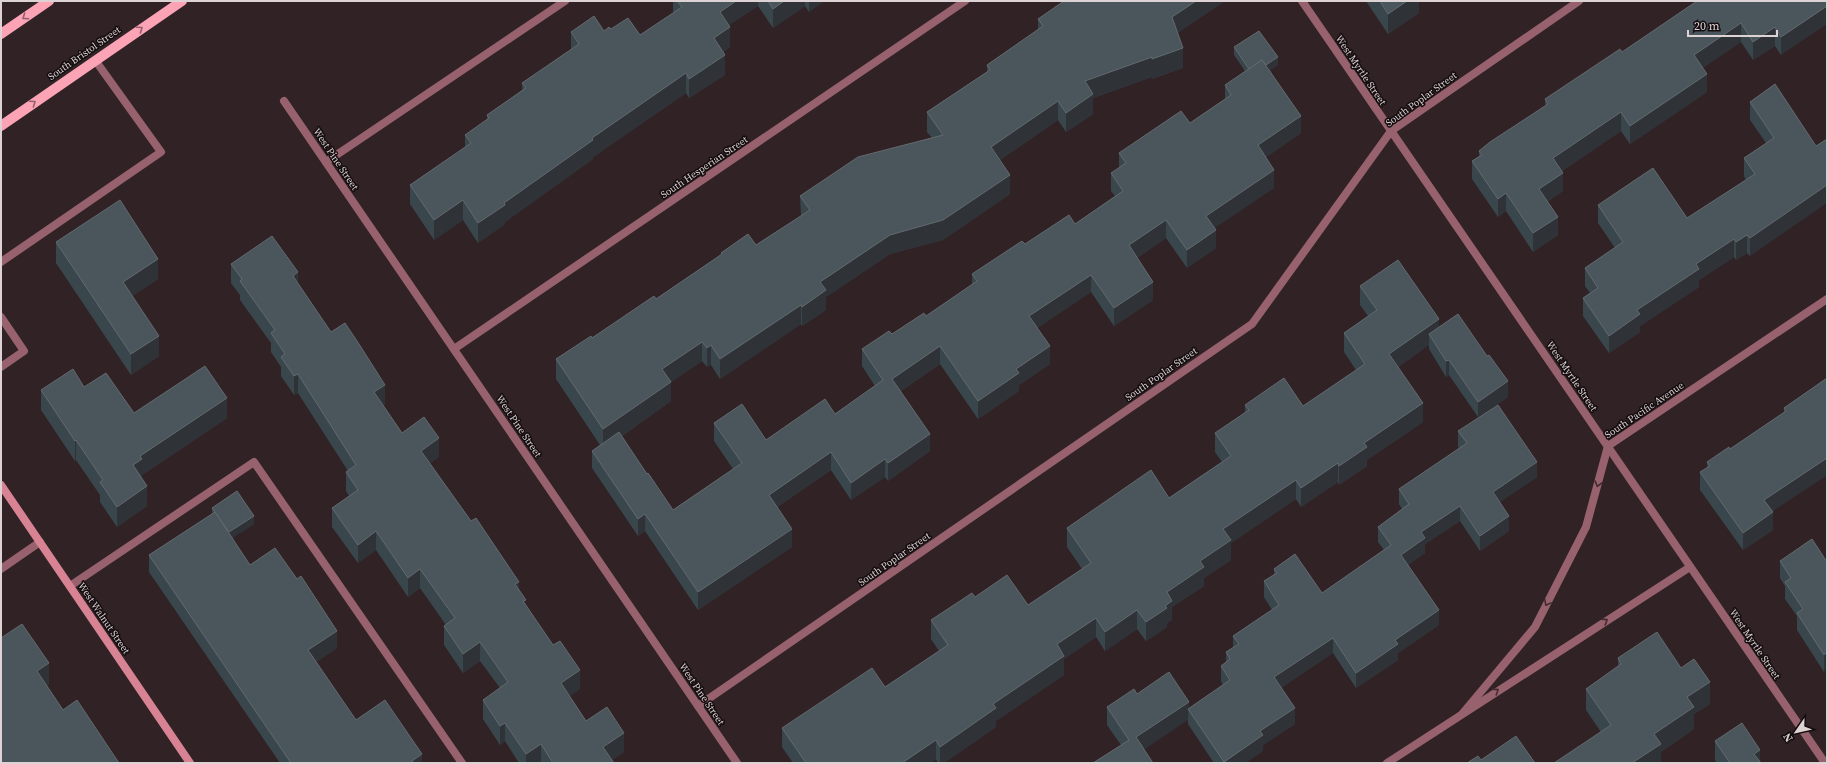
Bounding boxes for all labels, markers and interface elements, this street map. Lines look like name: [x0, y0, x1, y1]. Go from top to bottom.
scale bar: [1688, 12, 1777, 38]
one-way arrow: [22, 13, 29, 20]
text: 20 m: [1694, 18, 1720, 34]
street label: South Bristol Street: [45, 23, 123, 83]
one-way arrow: [136, 26, 143, 34]
street label: West Myrtle Street: [1333, 32, 1390, 108]
street label: South Poplar Street: [1383, 68, 1460, 129]
one-way arrow: [29, 100, 36, 108]
street label: West Pine Street: [310, 125, 362, 193]
street label: South Hesperian Street: [658, 133, 751, 201]
street label: West Myrtle Street: [1544, 338, 1601, 414]
street label: South Poplar Street: [1122, 344, 1200, 404]
street label: South Pacific Avenue: [1602, 379, 1686, 441]
street label: West Pine Street: [493, 392, 545, 460]
one-way arrow: [1594, 481, 1602, 487]
street label: South Poplar Street: [855, 529, 933, 589]
street label: West Walnut Street: [75, 580, 133, 657]
one-way arrow: [1544, 599, 1552, 606]
street label: West Myrtle Street: [1727, 606, 1784, 682]
one-way arrow: [1601, 618, 1608, 626]
street label: West Pine Street: [676, 660, 728, 728]
one-way arrow: [1492, 689, 1499, 696]
north arrow: [1776, 712, 1816, 752]
text: N: [1780, 730, 1797, 745]

